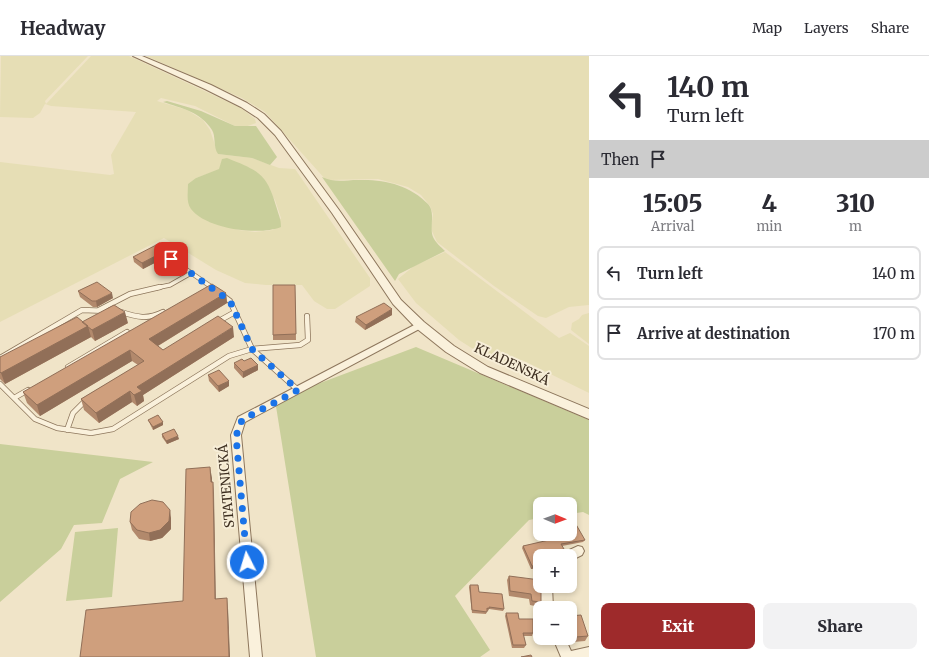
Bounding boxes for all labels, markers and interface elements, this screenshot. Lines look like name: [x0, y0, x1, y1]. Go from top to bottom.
text: Headway: [20, 16, 106, 40]
text: Map: [752, 19, 782, 37]
text: Layers: [804, 19, 849, 37]
text: Share: [871, 19, 909, 37]
text: 140 m: [667, 69, 749, 105]
icon: left: [601, 72, 653, 124]
text: Turn left: [667, 104, 744, 127]
icon: arrive: [647, 148, 669, 170]
text: Then: [601, 150, 639, 169]
text: 15:05: [643, 188, 703, 219]
text: 4: [762, 188, 777, 219]
text: 310: [836, 188, 875, 219]
text: Arrival: [651, 218, 694, 235]
text: min: [756, 218, 782, 235]
text: m: [849, 218, 862, 235]
pin: [154, 242, 188, 276]
icon: arrive: [160, 248, 182, 270]
icon: left: [603, 262, 625, 284]
text: Turn left: [637, 264, 703, 283]
text: 140 m: [872, 264, 915, 283]
icon: arrive: [603, 322, 625, 344]
text: Arrive at destination: [637, 324, 790, 343]
text: 170 m: [873, 324, 915, 343]
street label: KLADENSKÁ: [472, 338, 554, 389]
street label: STATENICKÁ: [213, 443, 238, 529]
north arrow: [533, 497, 577, 541]
map controls: [533, 497, 577, 645]
position arrow: [226, 541, 268, 583]
button: +: [533, 549, 577, 593]
button: −: [533, 601, 577, 645]
button: Exit: [601, 603, 755, 649]
button: Share: [763, 603, 917, 649]

